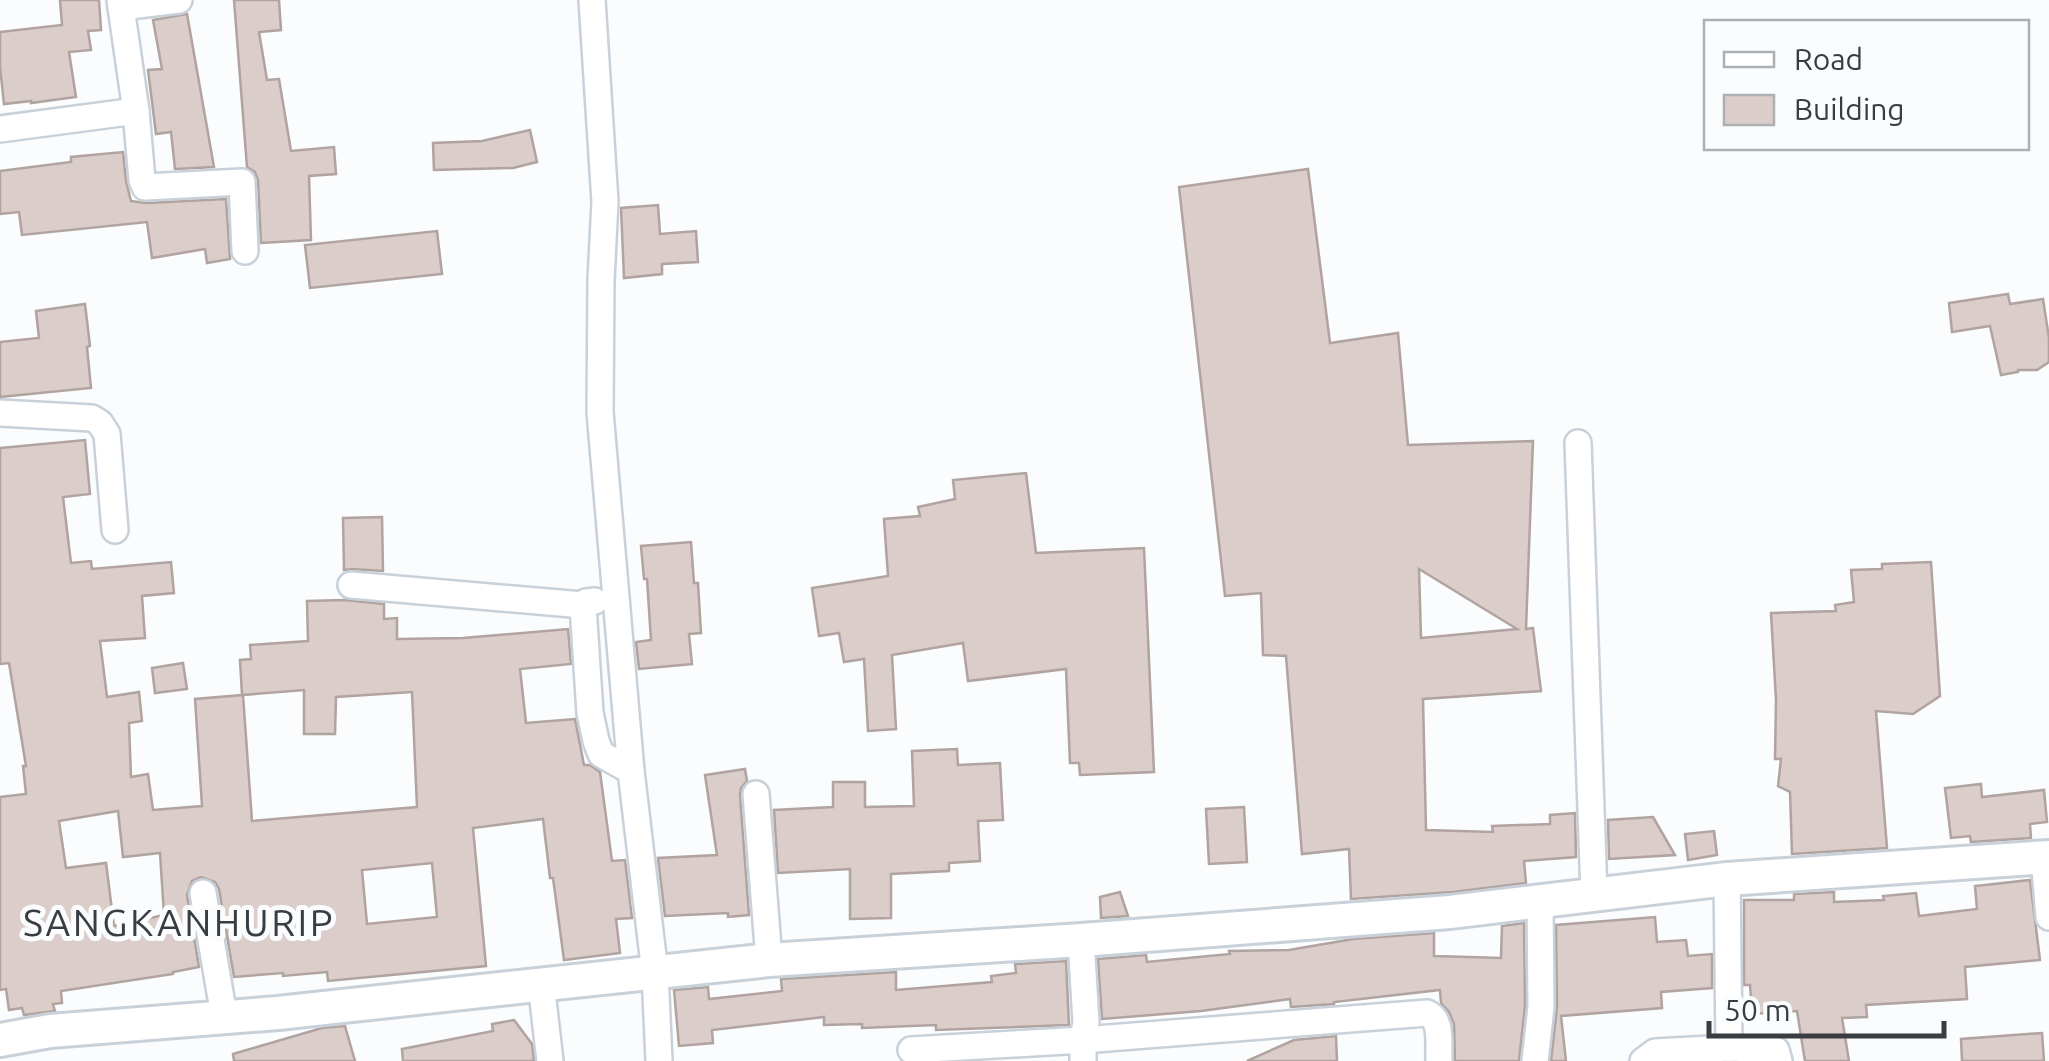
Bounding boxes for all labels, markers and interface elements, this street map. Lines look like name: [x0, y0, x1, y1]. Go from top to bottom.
legend: [1704, 20, 2029, 150]
text: Road: [1794, 42, 1863, 76]
text: Building: [1794, 92, 1905, 126]
district label: SANGKANHURIP: [23, 901, 335, 943]
scale bar: [1709, 976, 1944, 1038]
text: 50 m: [1724, 993, 1791, 1027]

